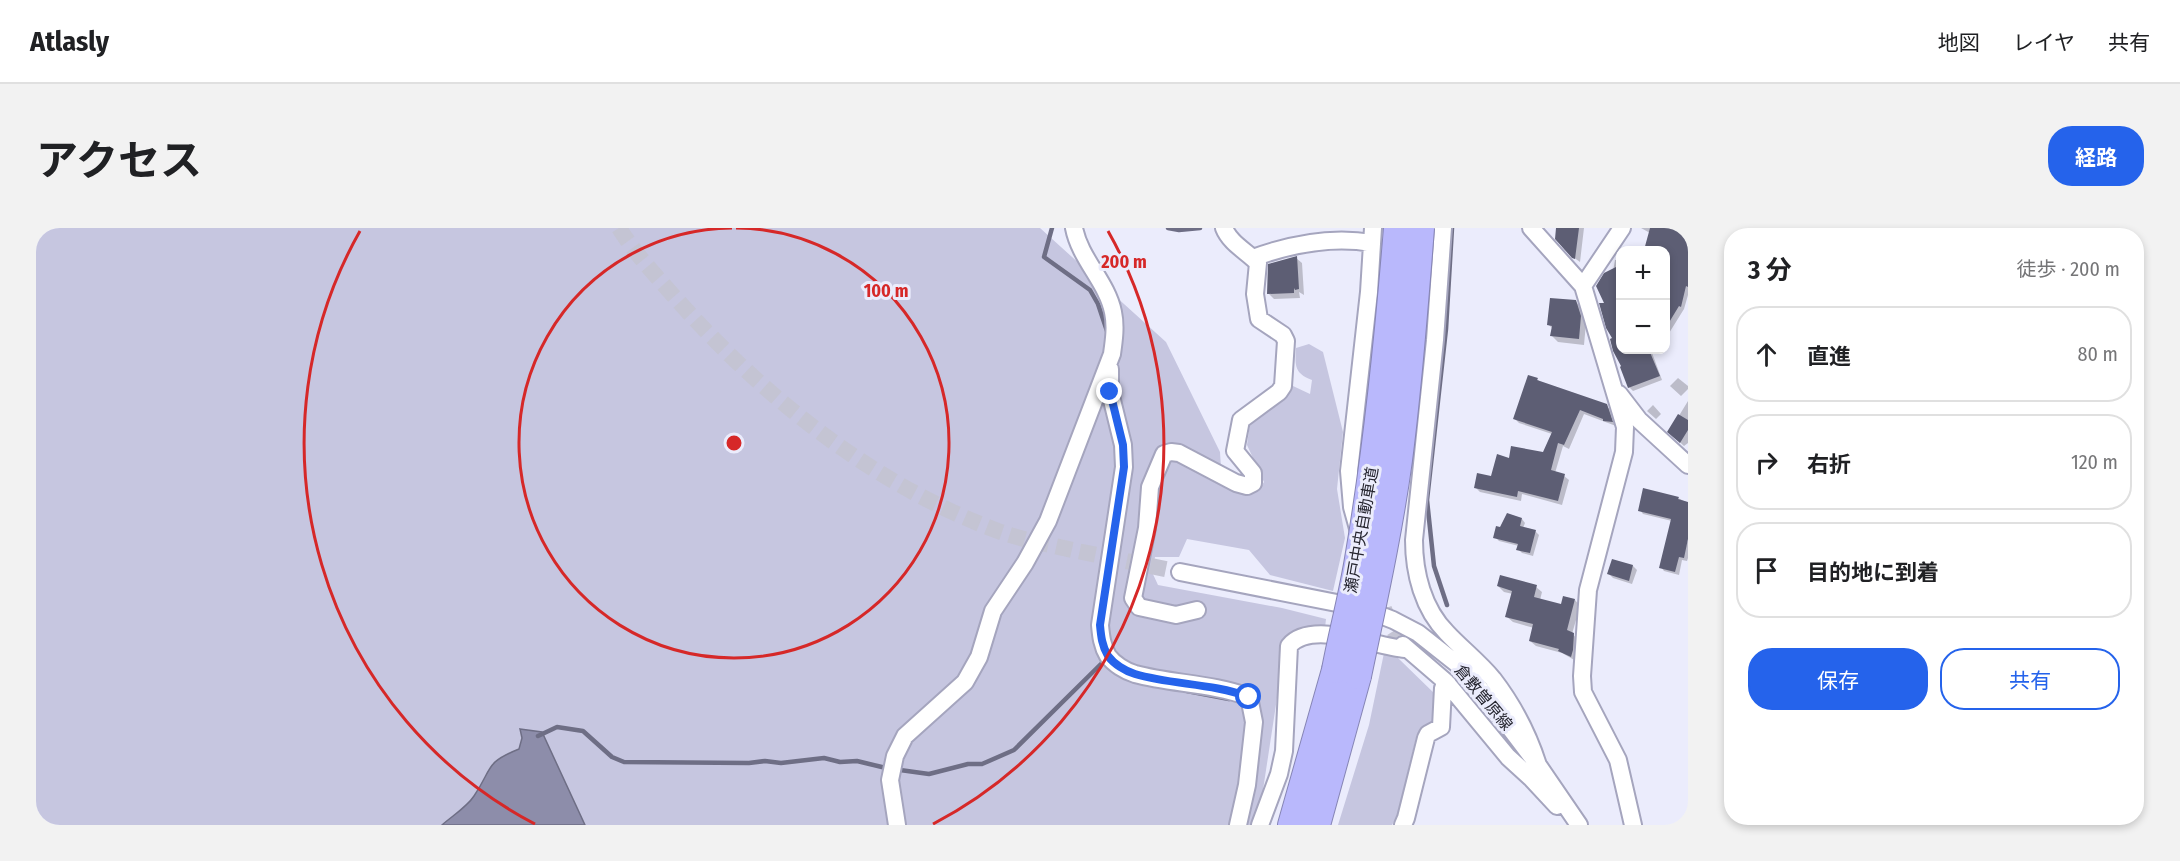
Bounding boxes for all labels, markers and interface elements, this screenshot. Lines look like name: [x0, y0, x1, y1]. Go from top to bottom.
text: Atlasly: [30, 25, 109, 58]
text: 地図: [1938, 30, 1980, 56]
text: レイヤ: [2013, 30, 2075, 56]
text: 共有: [2108, 30, 2150, 56]
button: 経路: [2048, 126, 2144, 186]
text: アクセス: [36, 136, 202, 186]
map controls: [1616, 246, 1670, 354]
button: +: [1616, 246, 1670, 300]
text: 200 m: [1100, 251, 1147, 273]
text: 3 分: [1748, 255, 1792, 286]
text: 徒歩 · 200 m: [2017, 257, 2120, 281]
text: 100 m: [864, 280, 908, 302]
button: −: [1616, 300, 1670, 354]
icon: ahead: [1750, 338, 1783, 371]
text: 80 m: [2078, 342, 2118, 366]
text: 直進: [1807, 343, 1851, 370]
route end: [1096, 378, 1122, 404]
centre of rings: [724, 433, 744, 453]
icon: right: [1750, 446, 1783, 479]
text: 120 m: [2071, 450, 2118, 474]
text: 右折: [1807, 451, 1851, 478]
street label: 瀬戸中央自動車道: [1341, 465, 1382, 595]
icon: arrive: [1750, 554, 1783, 587]
text: 目的地に到着: [1807, 559, 1939, 586]
button: 保存: [1748, 648, 1928, 710]
button: 共有: [1940, 648, 2120, 710]
street label: 倉敷曽原線: [1451, 661, 1517, 734]
route start: [1235, 683, 1261, 709]

